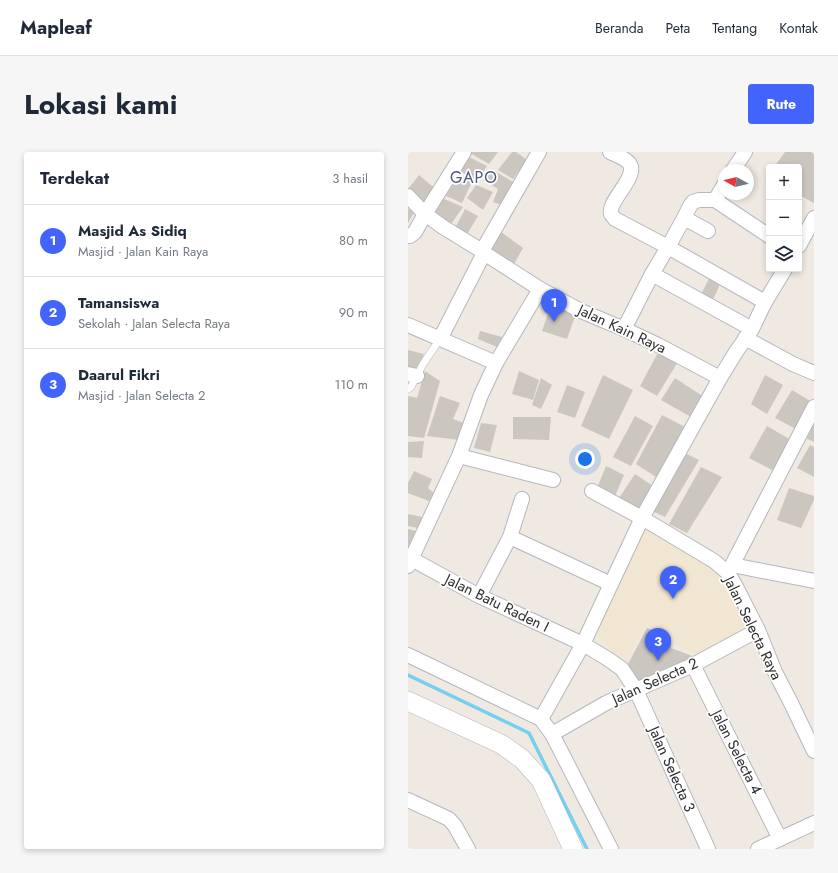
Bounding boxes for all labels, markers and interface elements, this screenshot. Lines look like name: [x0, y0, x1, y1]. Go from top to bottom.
text: Mapleaf: [20, 14, 92, 41]
text: Beranda: [595, 18, 644, 38]
text: Peta: [666, 18, 690, 38]
text: Tentang: [712, 18, 757, 38]
text: Kontak: [779, 18, 818, 38]
text: Lokasi kami: [24, 84, 177, 125]
button: Rute: [748, 84, 814, 124]
north arrow: [718, 164, 754, 200]
map controls: [766, 164, 802, 272]
button: +: [766, 164, 802, 200]
text: Terdekat: [40, 166, 109, 190]
district label: GAPO: [450, 166, 498, 189]
text: 3 hasil: [332, 169, 368, 188]
button: −: [766, 200, 802, 236]
text: Masjid As Sidiq: [78, 220, 187, 242]
text: 1: [50, 231, 56, 250]
text: 80 m: [339, 231, 368, 250]
button: layers: [766, 236, 802, 272]
text: Masjid · Jalan Kain Raya: [78, 242, 208, 261]
pin: 1: [541, 289, 567, 322]
text: Tamansiswa: [78, 292, 159, 314]
street label: Jalan Kain Raya: [572, 298, 670, 359]
text: 2: [49, 303, 57, 322]
text: 90 m: [339, 303, 368, 322]
text: Sekolah · Jalan Selecta Raya: [78, 314, 230, 333]
text: Daarul Fikri: [78, 364, 160, 386]
text: 3: [49, 375, 57, 394]
text: 110 m: [334, 375, 368, 394]
text: Masjid · Jalan Selecta 2: [78, 386, 206, 405]
your location: [575, 449, 595, 469]
pin: 2: [660, 566, 686, 599]
street label: Jalan Batu Raden I: [439, 567, 553, 638]
street label: Jalan Selecta Raya: [718, 571, 788, 684]
pin: 3: [645, 628, 671, 661]
street label: Jalan Selecta 2: [607, 652, 701, 711]
street label: Jalan Selecta 4: [705, 704, 768, 798]
street label: Jalan Selecta 3: [642, 721, 701, 815]

